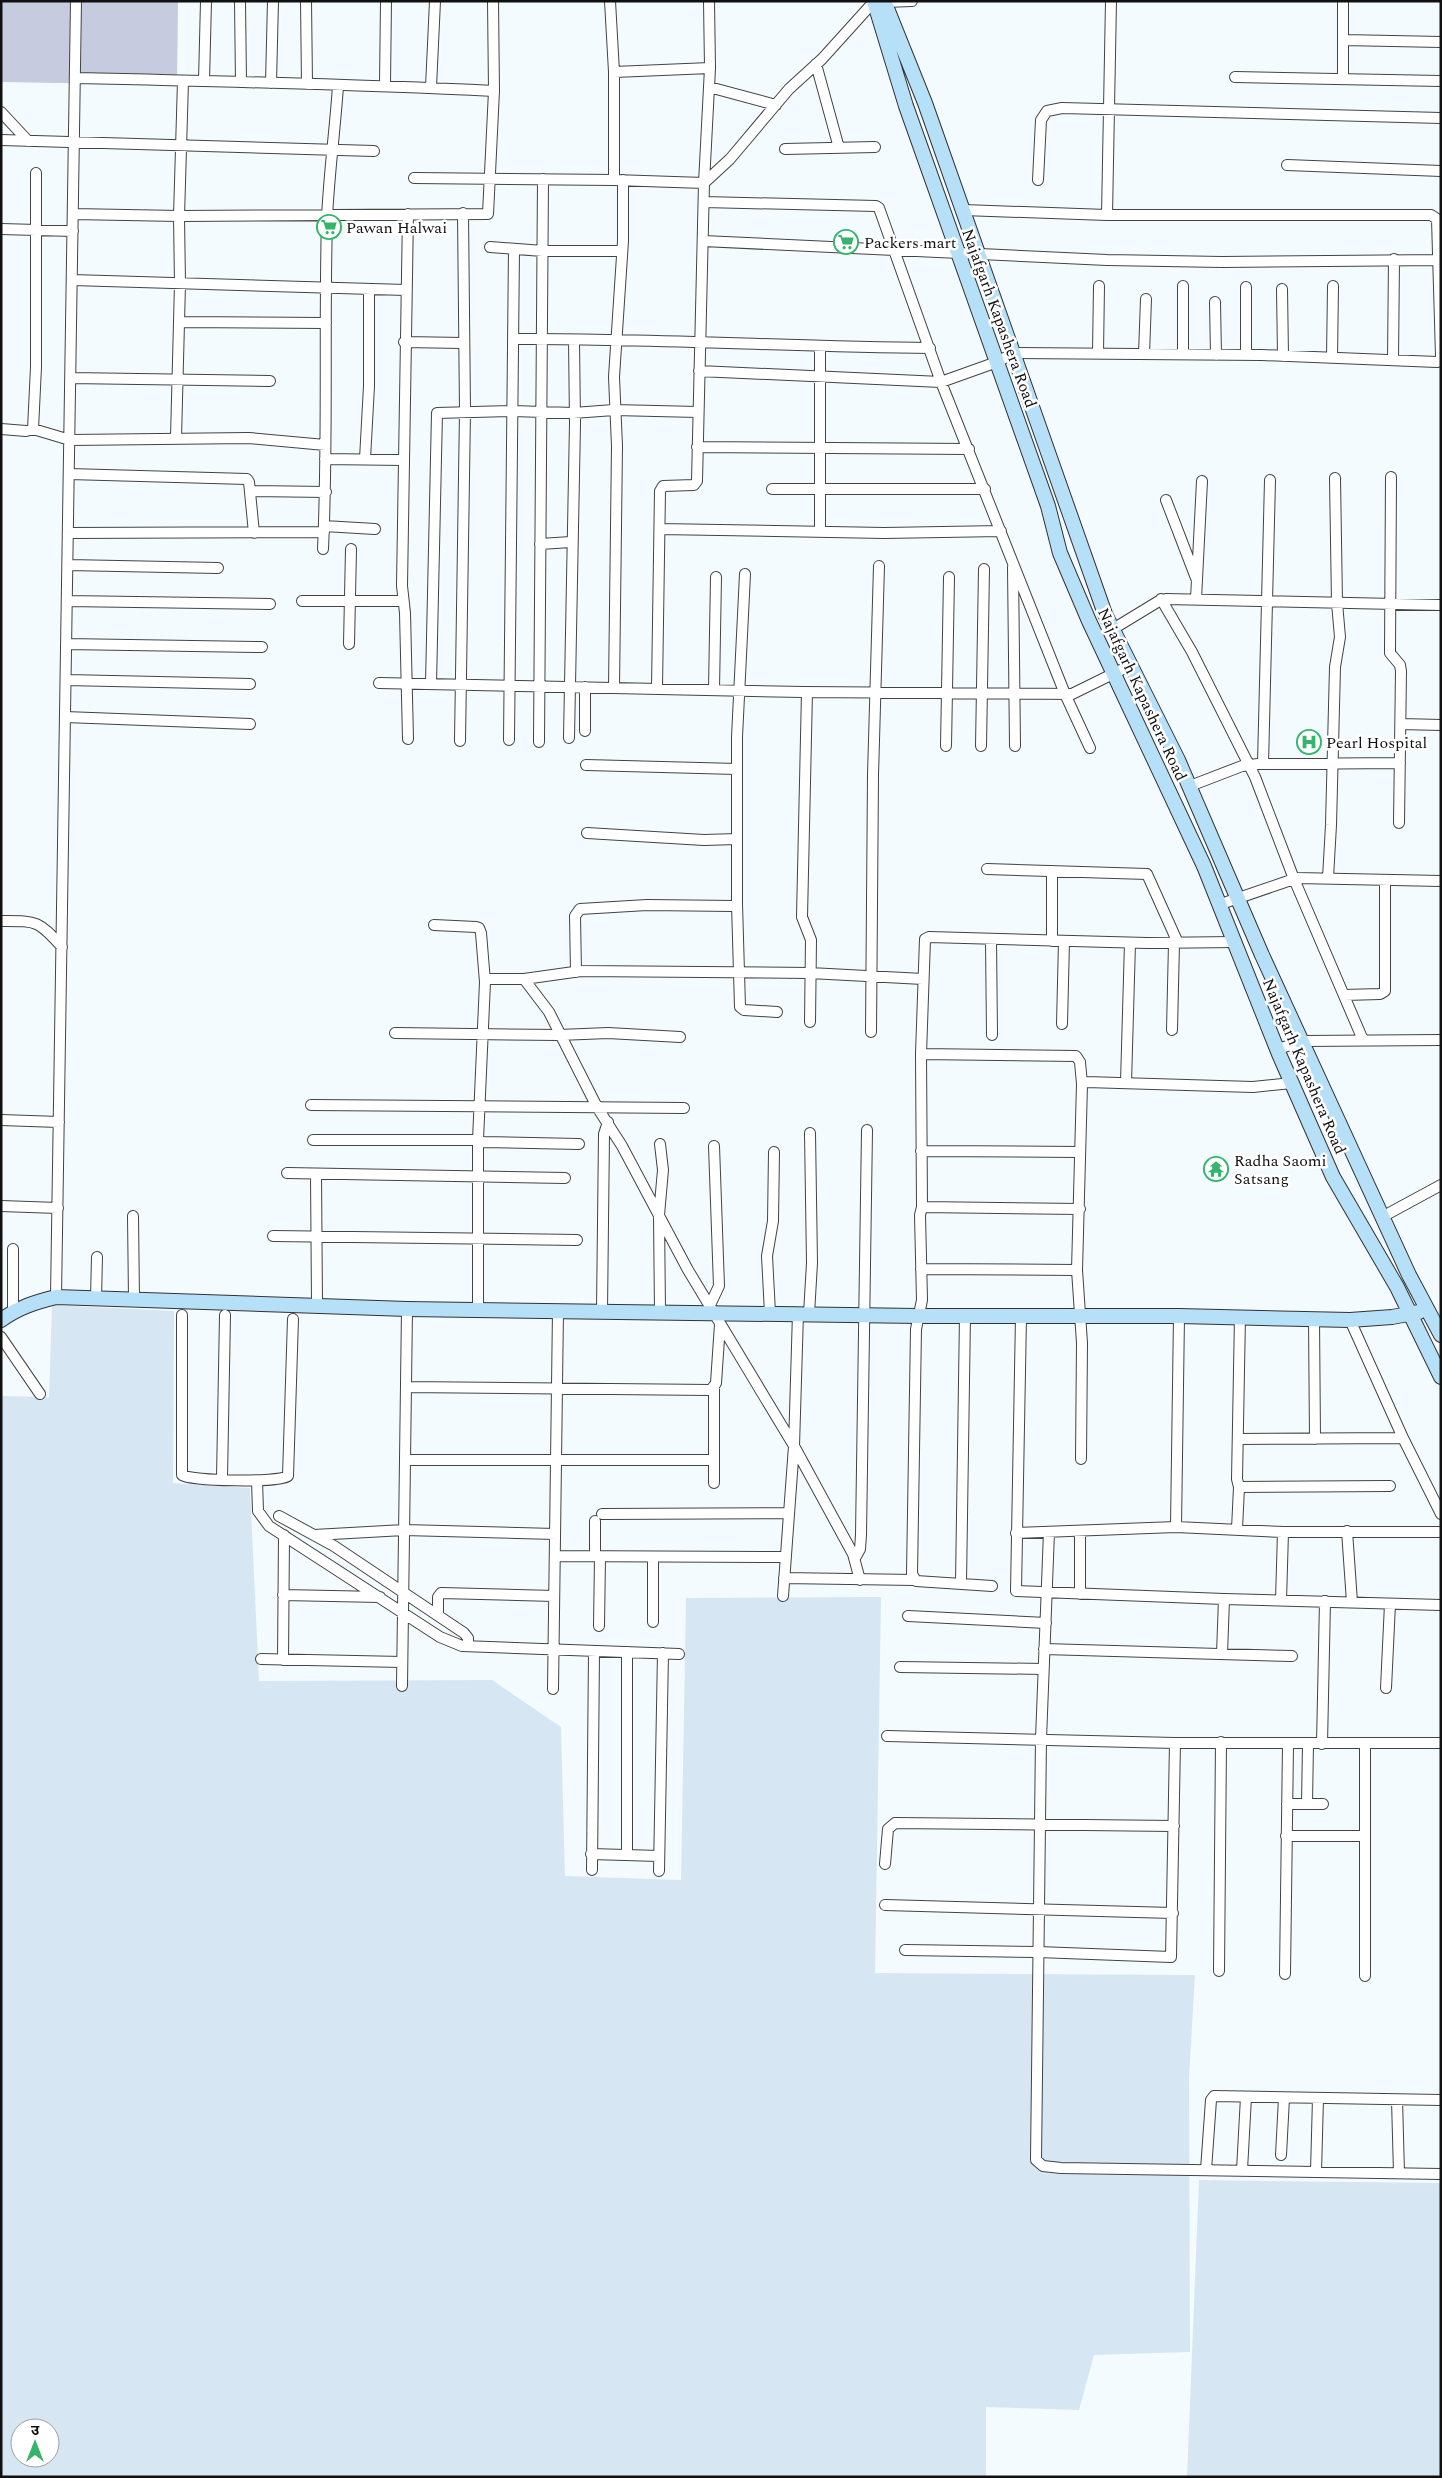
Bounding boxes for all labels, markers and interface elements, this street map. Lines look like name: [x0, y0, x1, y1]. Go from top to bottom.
supermarket icon: Pawan Halwai: [316, 214, 342, 240]
place label: Pawan Halwai: [346, 216, 447, 240]
street label: Najafgarh Kapashera Road: [955, 225, 1043, 411]
supermarket icon: Packers mart: [833, 229, 859, 255]
place label: Packers mart: [864, 231, 957, 255]
street label: Najafgarh Kapashera Road: [1091, 604, 1193, 785]
hospital icon: Pearl Hospital: [1296, 729, 1322, 755]
place label: Pearl Hospital: [1326, 731, 1427, 755]
street label: Najafgarh Kapashera Road: [1256, 975, 1352, 1158]
place label: Radha Saomi Satsang: [1234, 1149, 1327, 1191]
temple icon: Radha Saomi Satsang: [1203, 1156, 1229, 1182]
north arrow: [10, 2418, 60, 2468]
text: उ: [31, 2420, 40, 2441]

